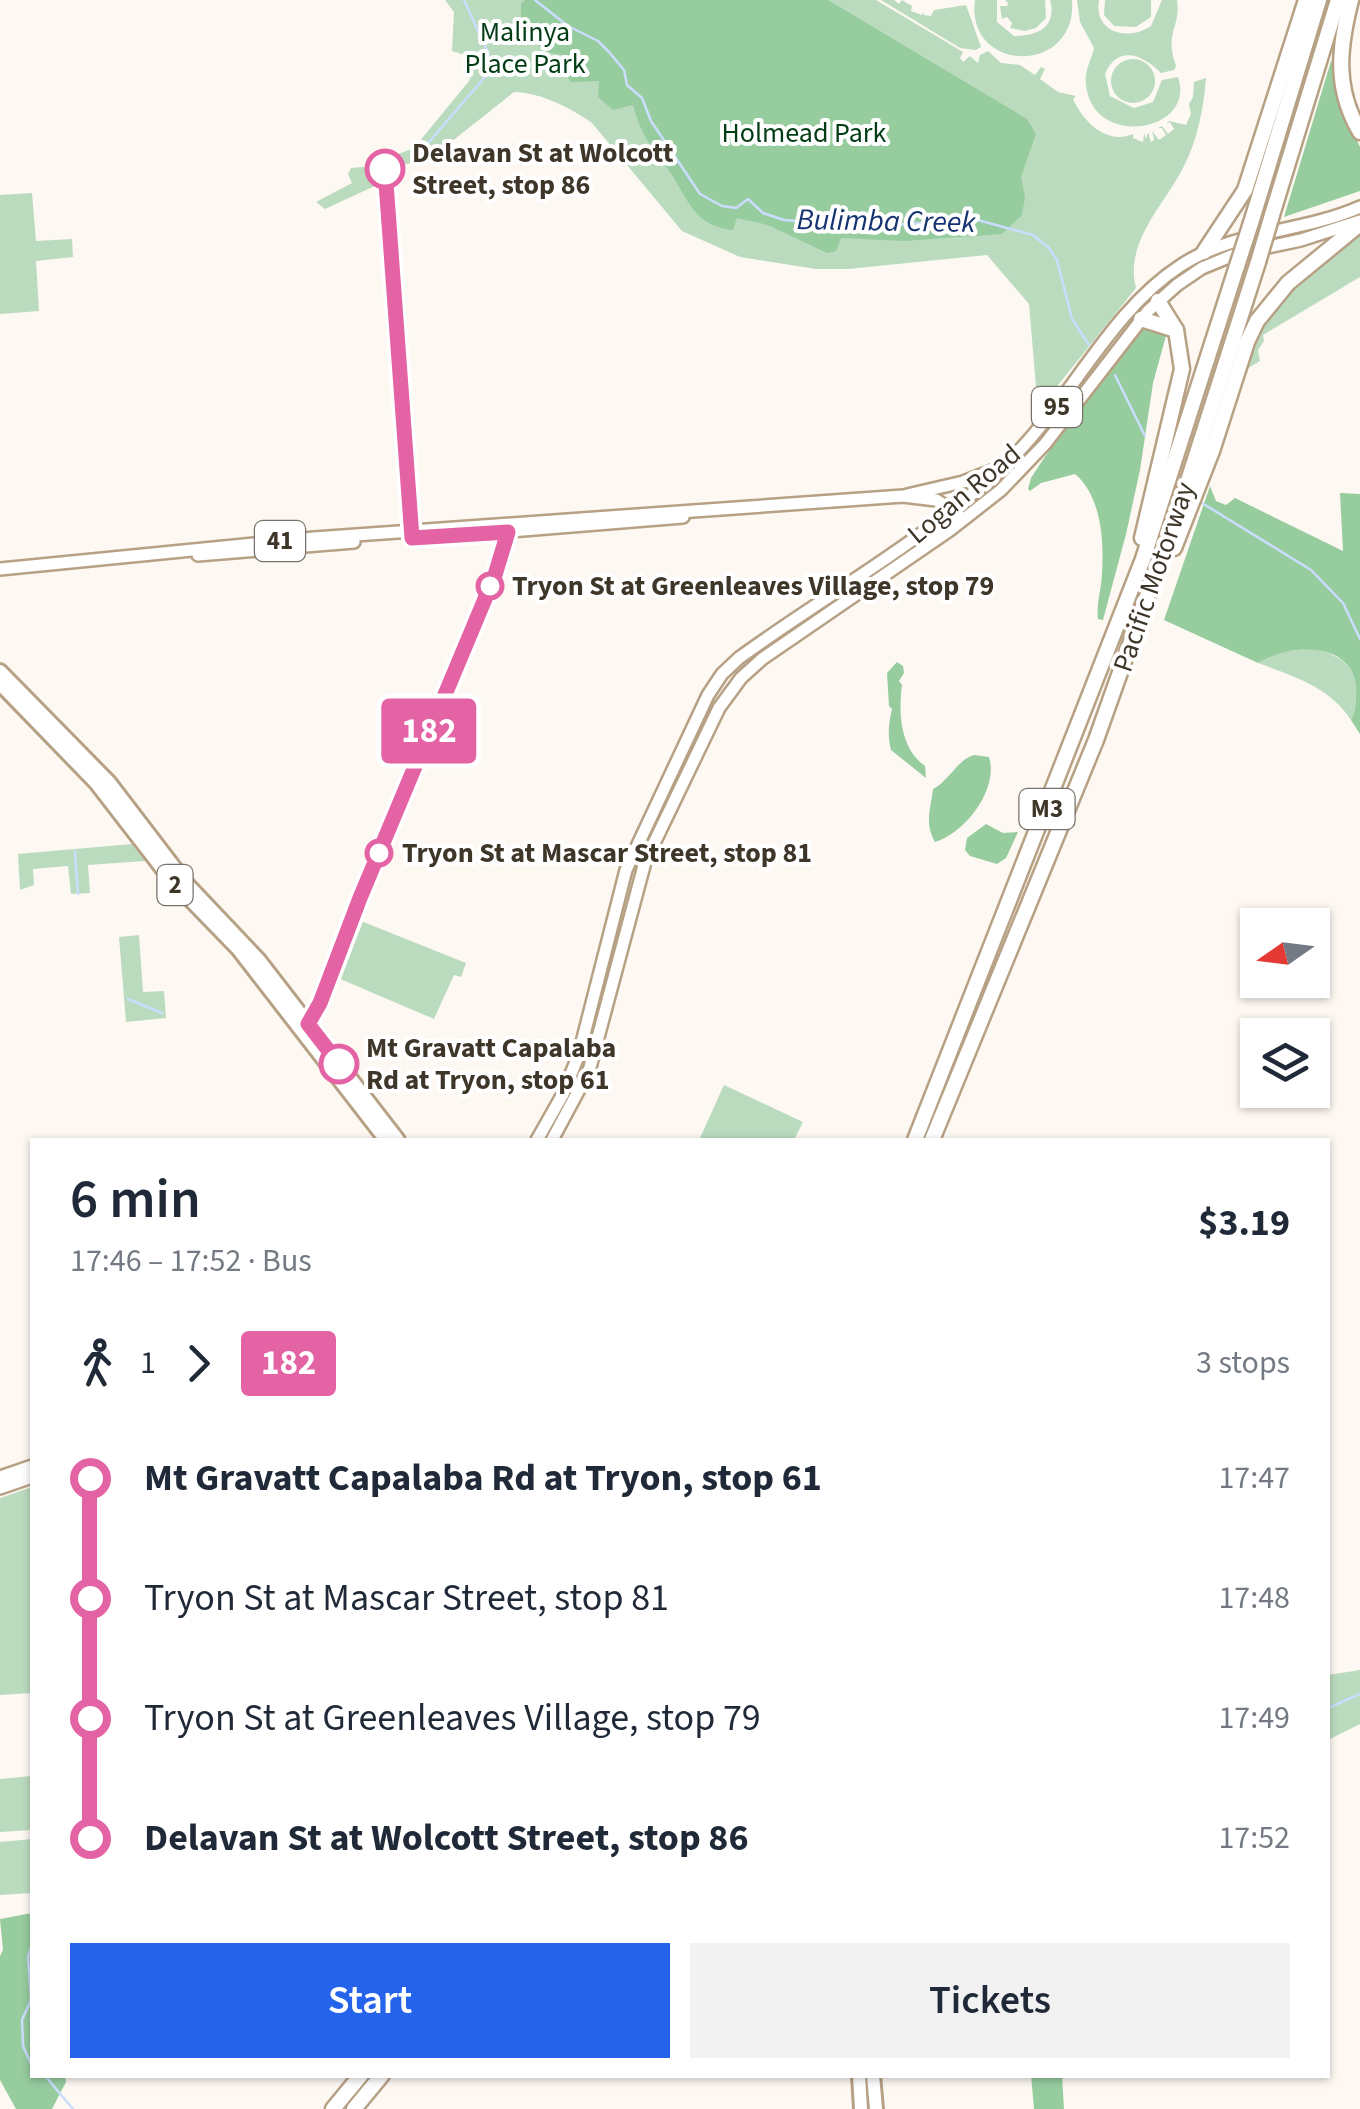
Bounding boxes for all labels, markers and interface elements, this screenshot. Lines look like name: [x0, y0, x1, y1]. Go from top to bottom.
park label: Malinya Place Park: [464, 12, 586, 84]
park label: Holmead Park: [722, 113, 887, 153]
place label: Delavan St at Wolcott Street, stop 86: [412, 133, 674, 205]
marker: Delavan St at Wolcott Street, stop 86: [366, 150, 404, 188]
water label: Bulimba Creek: [796, 198, 977, 244]
road number: 95: [1032, 387, 1082, 427]
street label: Logan Road: [899, 435, 1029, 553]
street label: Pacific Motorway: [1103, 477, 1205, 677]
road number: 41: [255, 521, 305, 561]
place label: Tryon St at Greenleaves Village, stop 79: [512, 566, 994, 606]
marker: Tryon St at Greenleaves Village, stop 79: [477, 573, 503, 599]
line badge: 182: [372, 698, 486, 764]
text: 182: [401, 706, 457, 756]
road number: M3: [1020, 789, 1074, 829]
place label: Tryon St at Mascar Street, stop 81: [402, 833, 812, 873]
marker: Tryon St at Mascar Street, stop 81: [366, 840, 392, 866]
road number: 2: [158, 865, 192, 905]
north arrow: [1240, 908, 1330, 998]
map controls: [1240, 908, 1330, 1108]
button: layers: [1240, 1018, 1330, 1108]
place label: Mt Gravatt Capalaba Rd at Tryon, stop 61: [366, 1028, 616, 1100]
marker: Mt Gravatt Capalaba Rd at Tryon, stop 61: [320, 1045, 358, 1083]
text: 6 min: [70, 1161, 201, 1239]
text: $3.19: [1198, 1196, 1290, 1250]
text: 17:46 – 17:52 · Bus: [70, 1238, 312, 1284]
icon: walk: [70, 1336, 125, 1391]
icon: forward: [171, 1336, 226, 1391]
text: 182: [261, 1338, 316, 1388]
text: 1: [140, 1340, 156, 1386]
text: 3 stops: [1196, 1340, 1290, 1386]
text: Mt Gravatt Capalaba Rd at Tryon, stop 61: [144, 1451, 822, 1505]
text: 17:47: [1218, 1455, 1290, 1501]
text: Tryon St at Mascar Street, stop 81: [144, 1571, 669, 1625]
text: 17:48: [1218, 1575, 1290, 1621]
text: Tryon St at Greenleaves Village, stop 79: [144, 1691, 761, 1745]
text: 17:49: [1218, 1695, 1290, 1741]
text: Delavan St at Wolcott Street, stop 86: [144, 1811, 748, 1865]
text: 17:52: [1218, 1815, 1290, 1861]
button: Start: [70, 1943, 670, 2058]
button: Tickets: [690, 1943, 1290, 2058]

